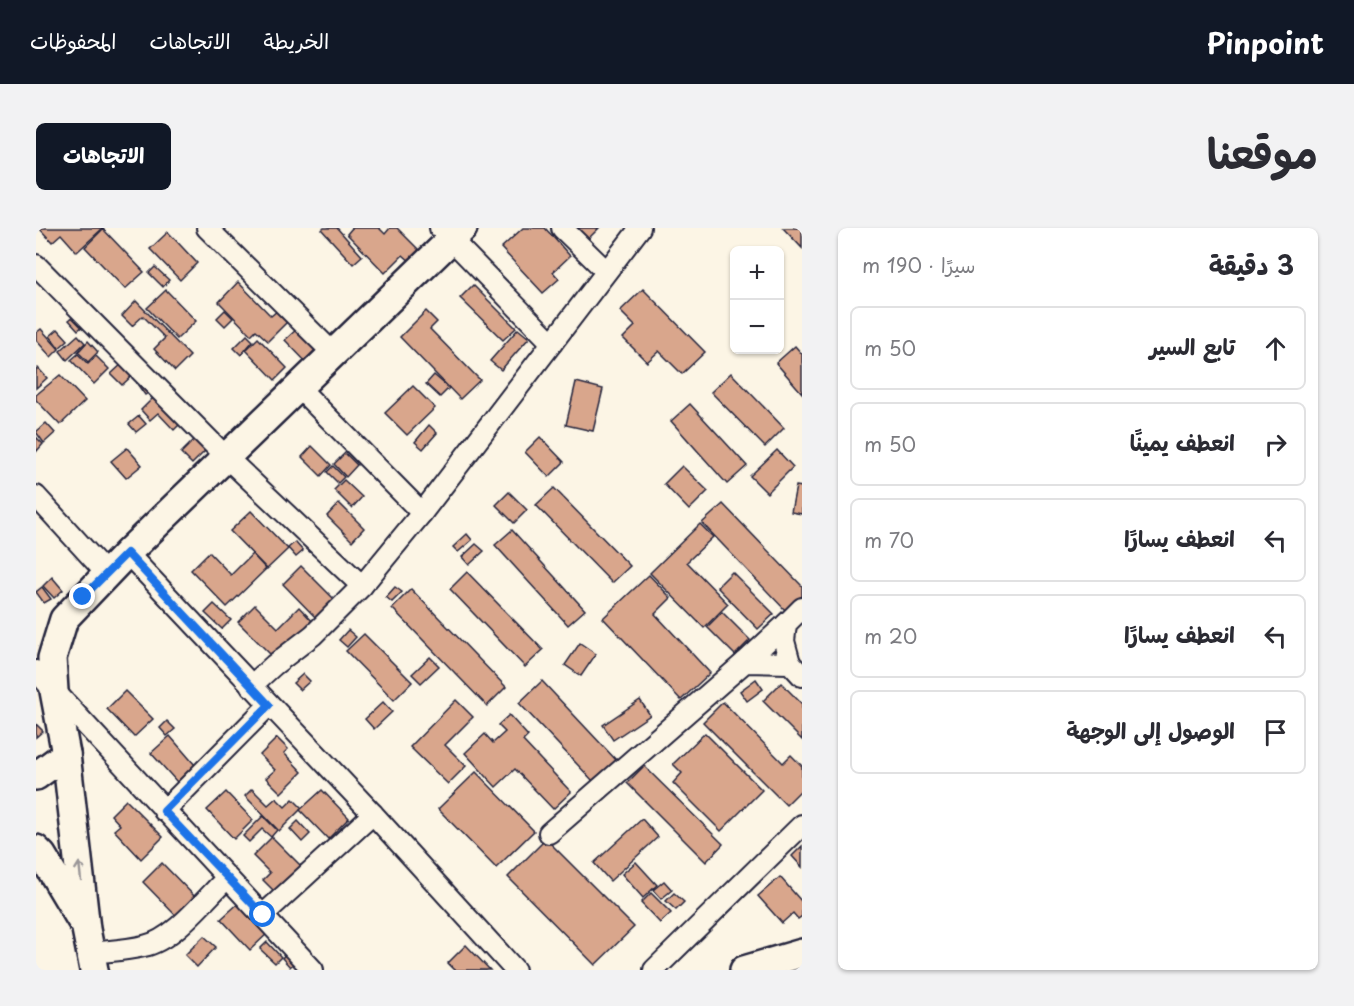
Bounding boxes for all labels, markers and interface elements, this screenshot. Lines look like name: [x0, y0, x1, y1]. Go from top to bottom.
text: Pinpoint: [1207, 21, 1324, 64]
text: المحفوظات: [30, 24, 116, 56]
text: الاتجاهات: [149, 24, 231, 56]
text: الخريطة: [264, 24, 329, 56]
text: موقعنا: [1207, 120, 1318, 183]
button: الاتجاهات: [36, 123, 171, 190]
text: 3 دقيقة: [1209, 245, 1294, 284]
map controls: [730, 246, 784, 354]
button: +: [730, 246, 784, 300]
text: سيرًا · 190 m: [862, 250, 976, 280]
button: −: [730, 300, 784, 354]
text: تابع السير: [1150, 329, 1235, 362]
icon: ahead: [1259, 332, 1292, 365]
text: 50 m: [864, 333, 916, 363]
text: انعطف يمينًا: [1130, 425, 1235, 458]
icon: right: [1259, 428, 1292, 461]
text: 50 m: [864, 429, 916, 459]
text: انعطف يسارًا: [1124, 521, 1235, 554]
icon: left: [1259, 524, 1292, 557]
text: 70 m: [864, 525, 914, 555]
route end: [69, 583, 95, 609]
text: انعطف يسارًا: [1124, 617, 1235, 650]
icon: left: [1259, 620, 1292, 653]
text: 20 m: [864, 621, 917, 651]
text: الوصول إلى الوجهة: [1066, 713, 1235, 746]
icon: arrive: [1259, 716, 1292, 749]
one-way arrow: [74, 862, 85, 882]
route start: [249, 901, 275, 927]

